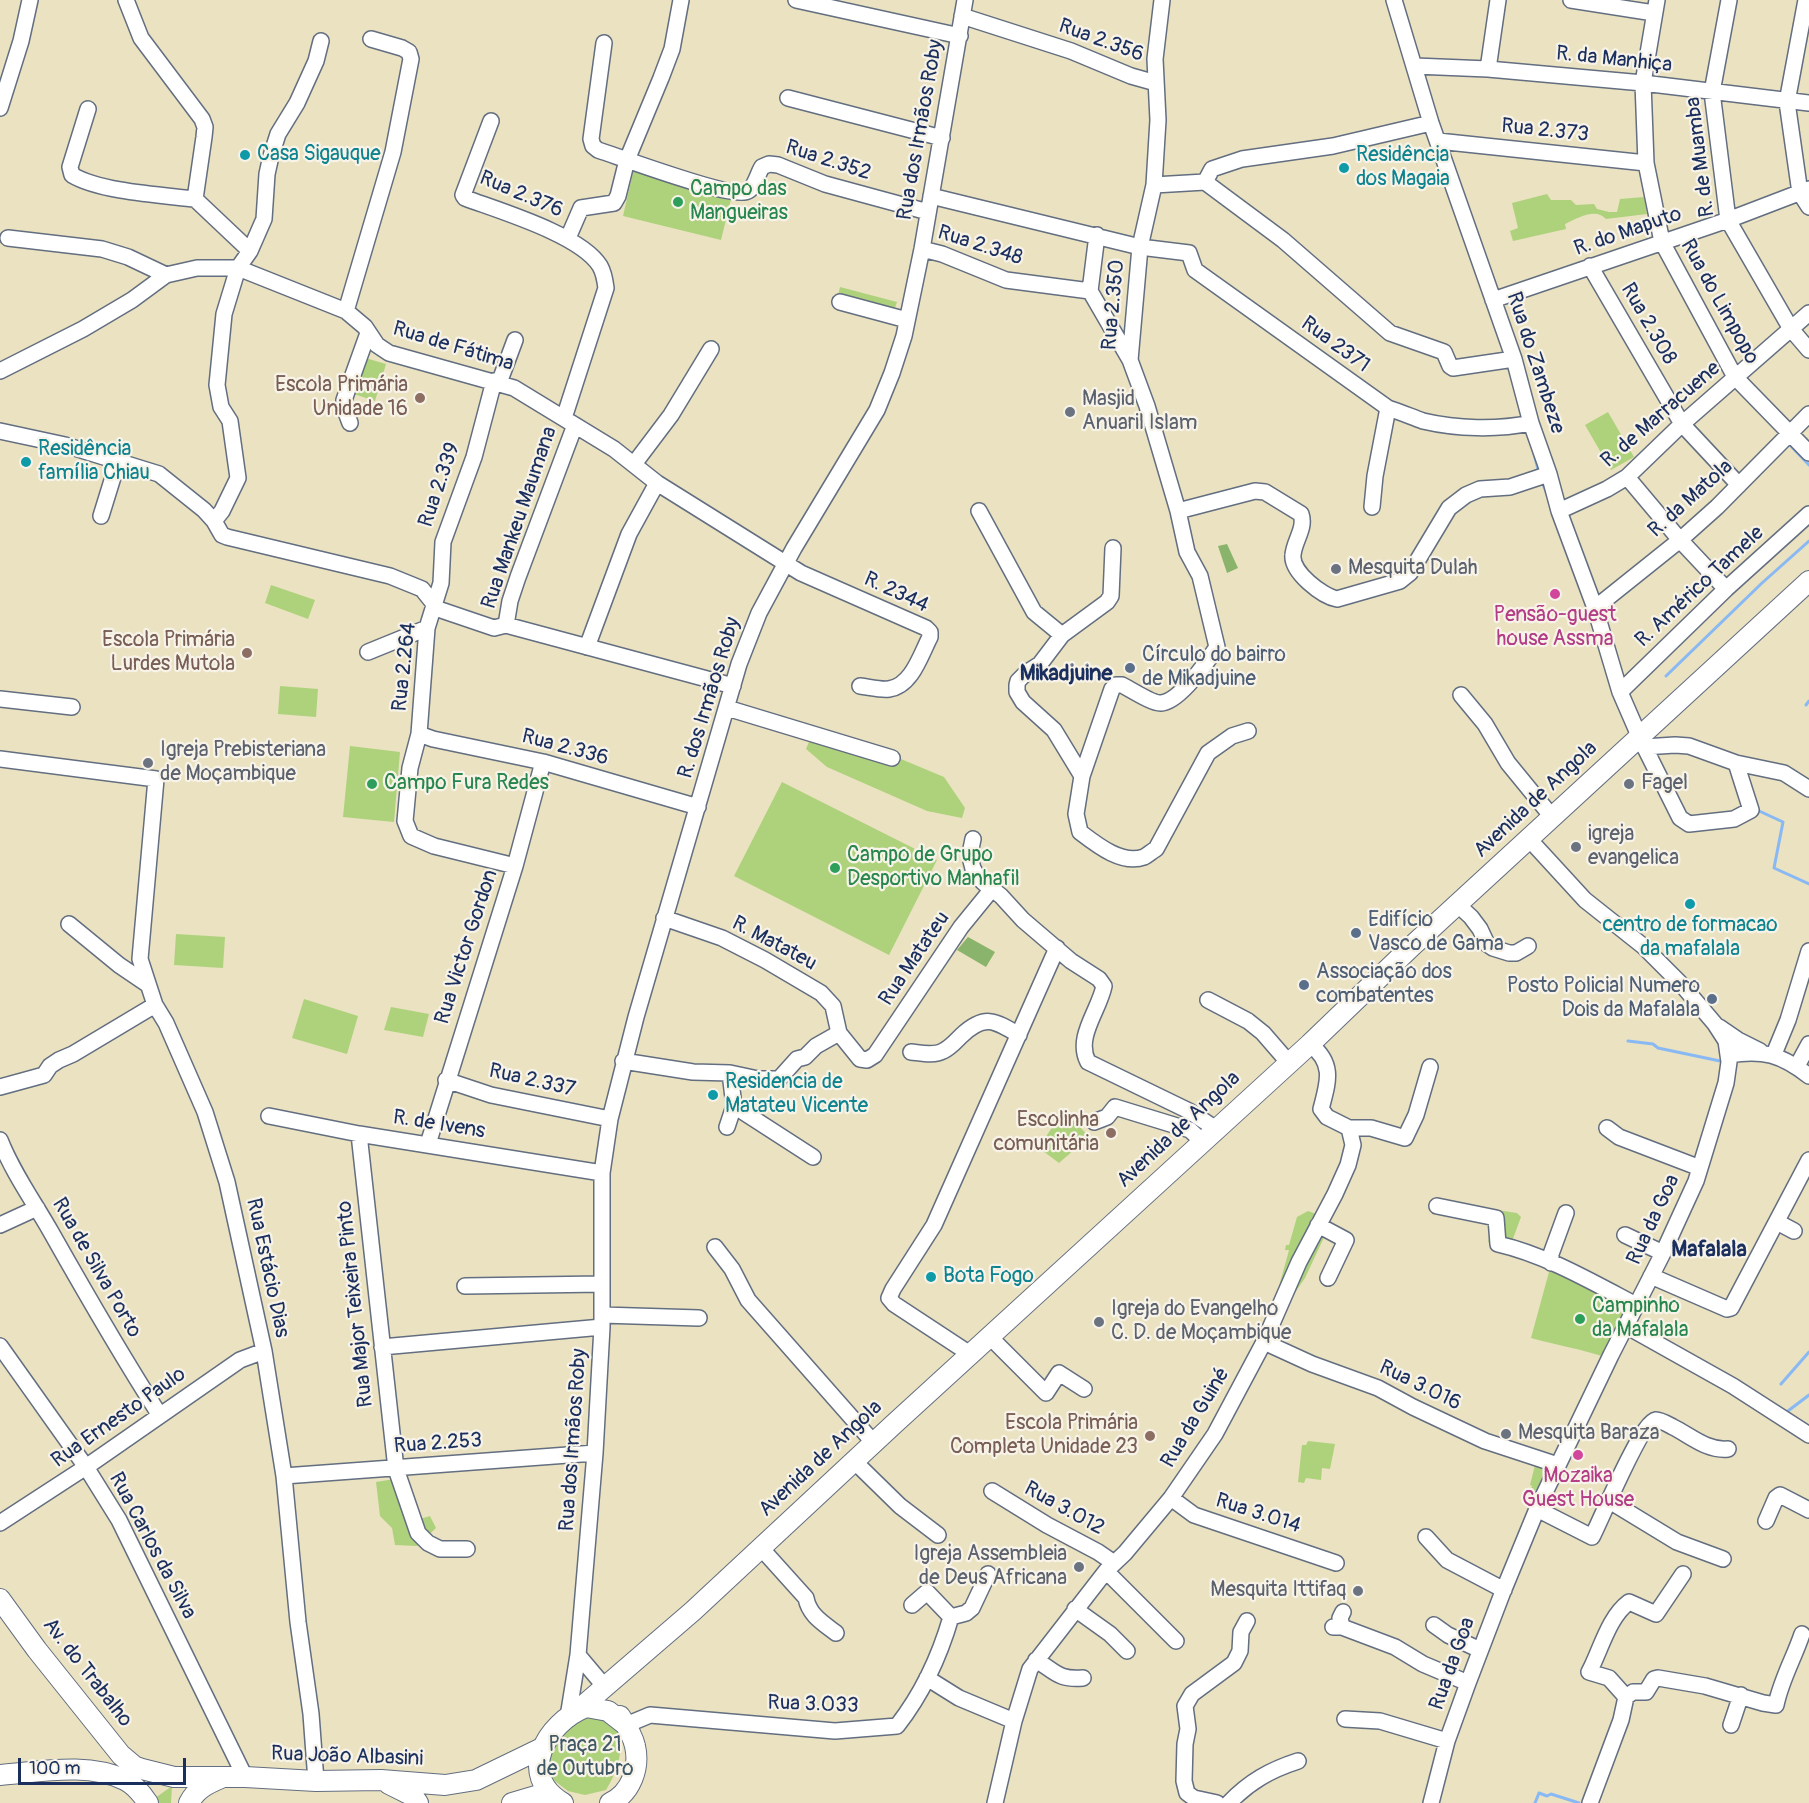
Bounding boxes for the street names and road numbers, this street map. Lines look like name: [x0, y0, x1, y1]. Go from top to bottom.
street label: Rua 2.356: [1055, 14, 1147, 68]
street label: Rua dos Irmãos Roby: [893, 38, 949, 222]
street label: R. da Manhiça: [1555, 41, 1673, 79]
street label: R. de Muamba: [1681, 95, 1721, 219]
street label: Rua 2.373: [1500, 114, 1590, 148]
street label: Rua 2.352: [782, 135, 874, 187]
street label: Rua 2.376: [475, 166, 567, 224]
street label: R. do Maputo: [1571, 202, 1685, 262]
street label: Rua 2.348: [934, 220, 1026, 272]
street label: Rua do Limpopo: [1674, 235, 1764, 369]
street label: Rua 2.350: [1097, 259, 1131, 351]
street label: Rua 2.308: [1615, 279, 1681, 369]
street label: Rua do Zambeze: [1500, 289, 1570, 437]
street label: Rua 2371: [1296, 312, 1374, 378]
street label: Rua de Fátima: [390, 317, 516, 377]
street label: R. de Marracuene: [1596, 356, 1726, 474]
street label: Rua Mankeu Maumana: [477, 423, 563, 613]
street label: Rua 2.339: [414, 439, 466, 531]
street label: R. da Matola: [1644, 455, 1738, 543]
street label: R. Américo Tamele: [1630, 521, 1770, 653]
street label: R. 2344: [860, 567, 932, 619]
street label: R. dos Irmãos Roby: [674, 614, 746, 782]
street label: Rua 2.264: [388, 621, 422, 713]
street label: Rua 2.336: [519, 724, 611, 772]
street label: Avenida de Angola: [1469, 736, 1603, 864]
street label: Rua Victor Gordon: [430, 867, 504, 1027]
street label: Rua Matateu: [874, 907, 956, 1011]
street label: R. Matateu: [727, 911, 821, 977]
street label: Rua 2.337: [486, 1059, 578, 1103]
street label: Avenida de Angola: [1112, 1066, 1246, 1194]
street label: R. de Ivens: [391, 1105, 487, 1145]
street label: Rua da Goa: [1622, 1171, 1686, 1269]
street label: Rua de Silva Porto: [46, 1194, 146, 1342]
street label: Rua Estácio Dias: [240, 1196, 294, 1340]
street label: Rua Major Teixeira Pinto: [333, 1199, 379, 1409]
street label: Rua dos Irmãos Roby: [555, 1348, 593, 1532]
street label: Rua 3.016: [1375, 1355, 1465, 1417]
street label: Rua Ernesto Paulo: [47, 1362, 191, 1474]
street label: Rua da Guiné: [1156, 1363, 1236, 1473]
street label: Avenida de Angola: [754, 1395, 888, 1523]
street label: Rua 2.253: [393, 1428, 483, 1460]
street label: Rua Carlos da Silva: [103, 1468, 201, 1624]
street label: Rua 3.012: [1020, 1477, 1108, 1541]
street label: Rua 3.014: [1212, 1488, 1304, 1540]
street label: Av. do Trabalho: [37, 1614, 137, 1732]
street label: Rua da Goa: [1425, 1614, 1481, 1714]
street label: Rua 3.033: [767, 1691, 859, 1719]
street label: Rua João Albasini: [270, 1742, 424, 1772]

